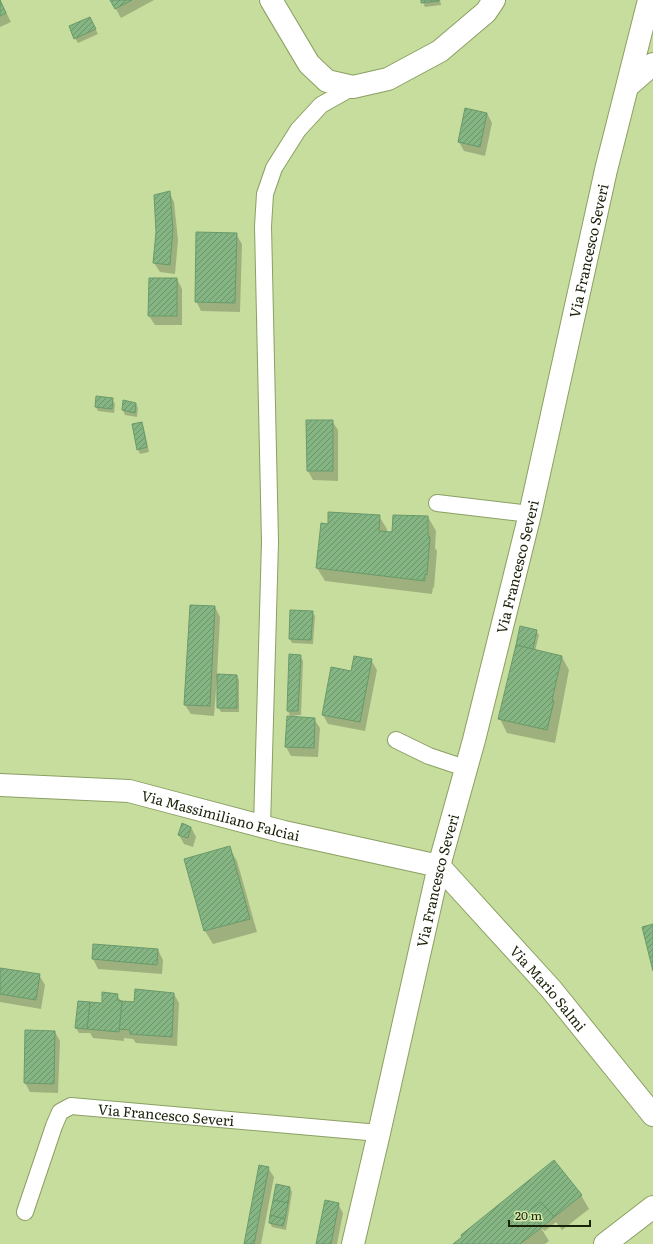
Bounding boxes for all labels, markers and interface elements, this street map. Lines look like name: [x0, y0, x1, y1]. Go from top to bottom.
street label: Via Francesco Severi: [564, 181, 613, 320]
street label: Via Francesco Severi: [491, 498, 543, 635]
street label: Via Massimiliano Falciai: [139, 785, 302, 845]
street label: Via Francesco Severi: [411, 811, 463, 949]
street label: Via Mario Salmi: [506, 941, 591, 1035]
street label: Via Francesco Severi: [97, 1098, 235, 1130]
scale bar: [509, 1202, 590, 1228]
text: 20 m: [515, 1206, 542, 1224]

